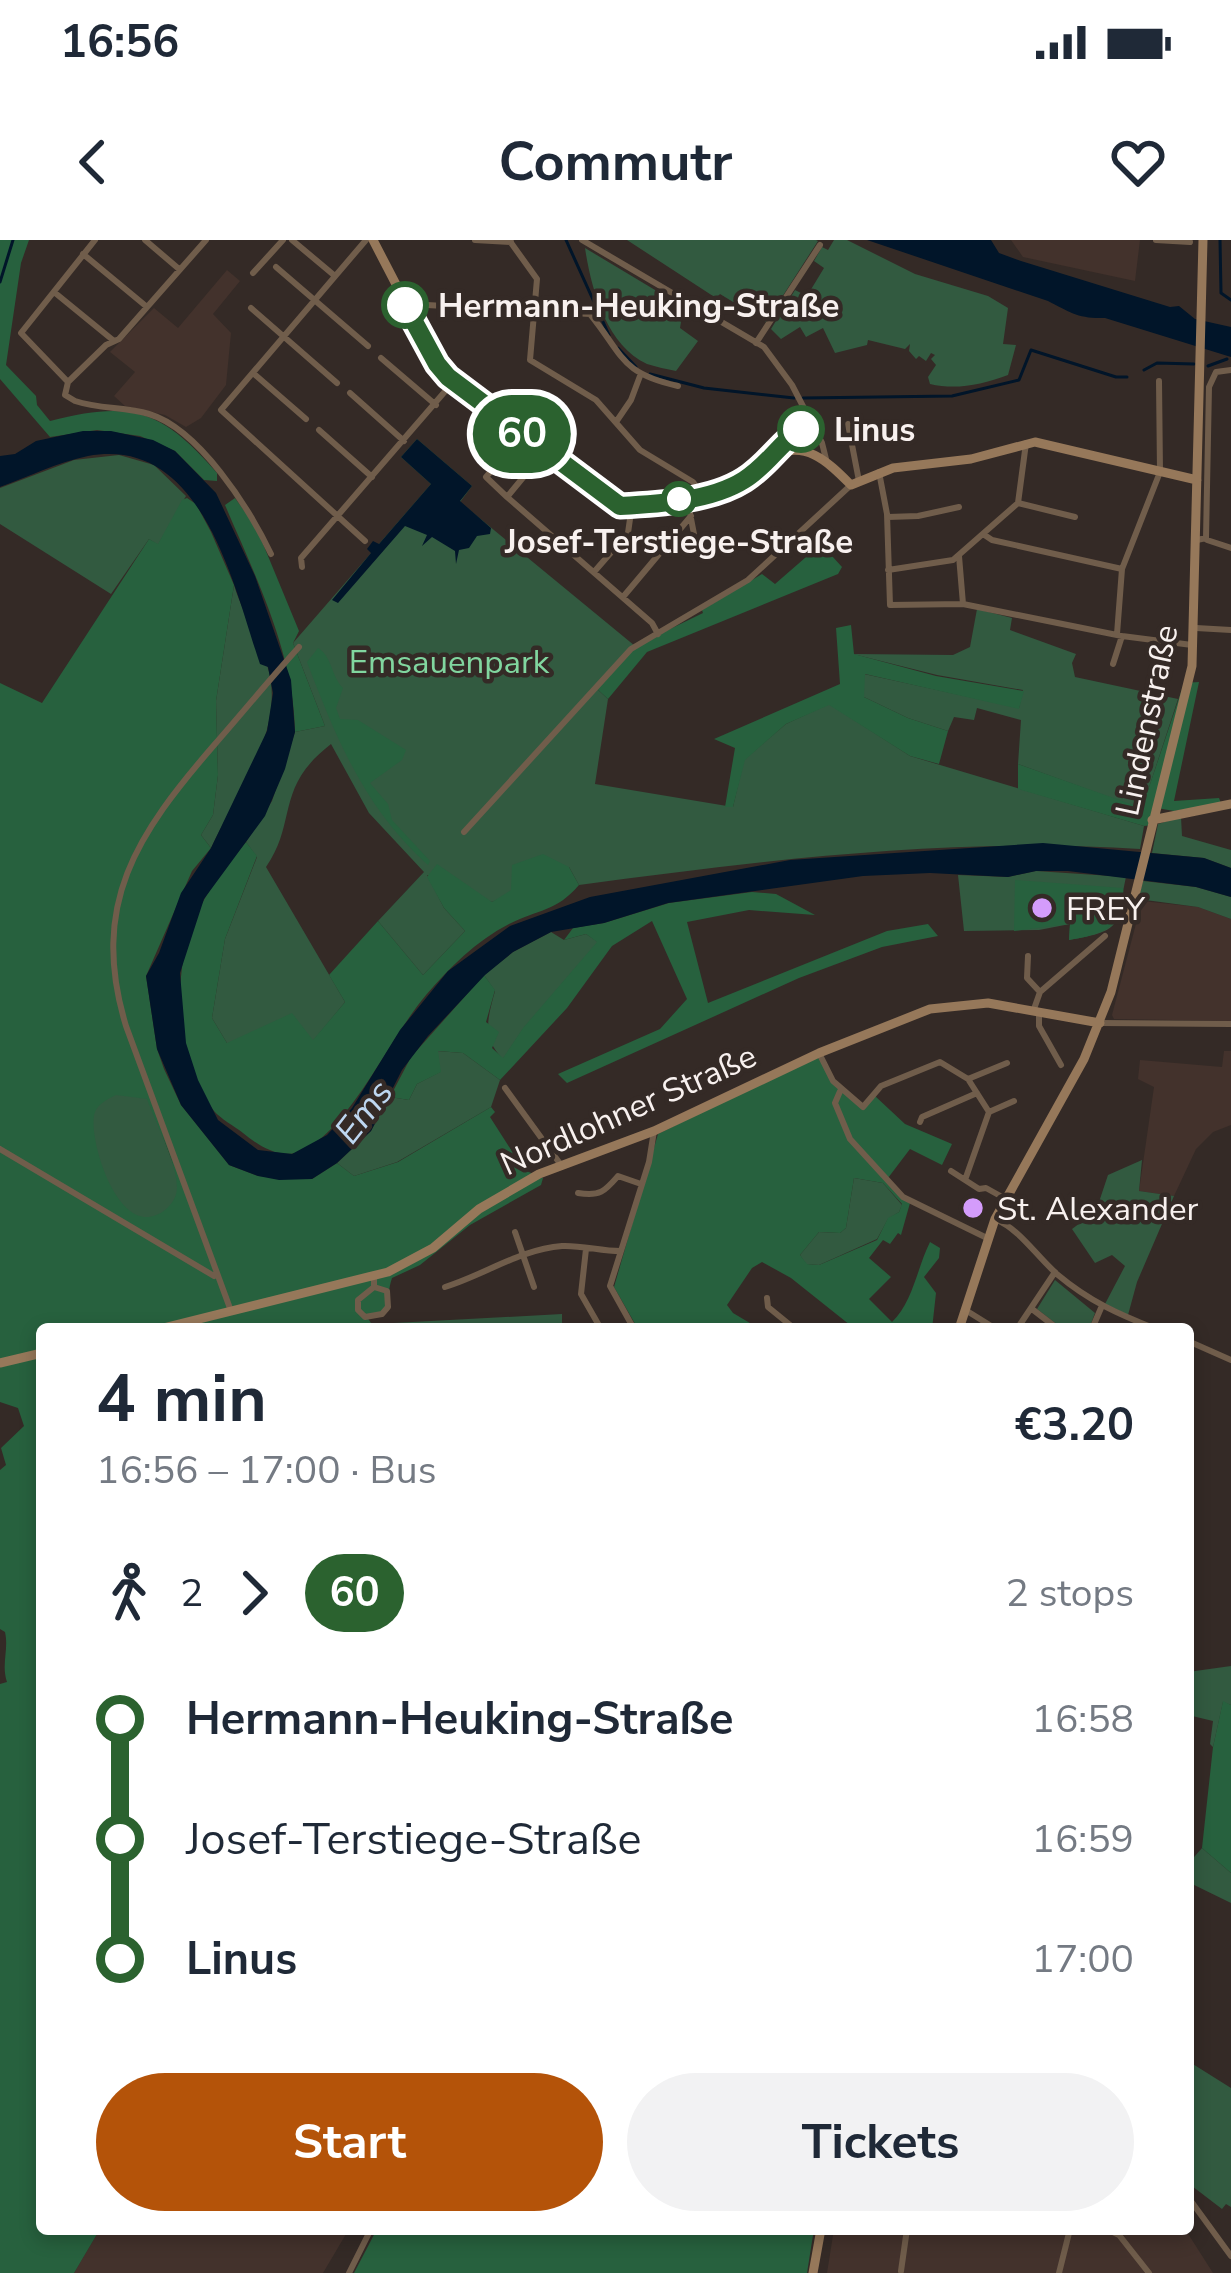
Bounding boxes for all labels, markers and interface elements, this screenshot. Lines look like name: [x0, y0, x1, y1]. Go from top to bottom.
text: 16:56: [60, 12, 179, 73]
text: Commutr: [499, 125, 732, 199]
icon: back: [60, 129, 126, 195]
icon: heart: [1105, 129, 1171, 195]
marker: Hermann-Heuking-Straße: [383, 283, 427, 327]
place label: Hermann-Heuking-Straße: [438, 284, 839, 329]
line badge: 60: [468, 395, 576, 473]
text: 60: [497, 405, 547, 462]
marker: Linus: [779, 407, 823, 451]
place label: Linus: [834, 408, 915, 453]
marker: Josef-Terstiege-Straße: [663, 483, 695, 515]
place label: Josef-Terstiege-Straße: [504, 520, 853, 565]
street label: Lindenstraße: [1105, 621, 1190, 820]
park label: Emsauenpark: [349, 640, 550, 685]
place label: FREY: [1066, 887, 1146, 932]
marker: FREY: [1029, 895, 1055, 921]
street label: Nordlohner Straße: [494, 1034, 764, 1187]
water label: Ems: [324, 1070, 405, 1154]
place label: St. Alexander: [997, 1187, 1199, 1232]
marker: St. Alexander: [960, 1195, 986, 1221]
text: 4 min: [96, 1354, 267, 1444]
text: €3.20: [1015, 1395, 1134, 1456]
text: 16:56 – 17:00 · Bus: [96, 1444, 436, 1497]
icon: walk: [96, 1560, 162, 1626]
icon: forward: [221, 1560, 287, 1626]
text: 60: [329, 1564, 380, 1621]
text: 2: [180, 1567, 203, 1620]
text: 2 stops: [1005, 1567, 1134, 1620]
text: Hermann-Heuking-Straße: [186, 1689, 733, 1750]
text: 16:58: [1032, 1693, 1134, 1746]
text: Josef-Terstiege-Straße: [186, 1809, 641, 1870]
text: 16:59: [1032, 1813, 1134, 1866]
text: Linus: [186, 1929, 297, 1990]
text: 17:00: [1032, 1933, 1134, 1986]
button: Start: [96, 2073, 603, 2211]
button: Tickets: [627, 2073, 1134, 2211]

